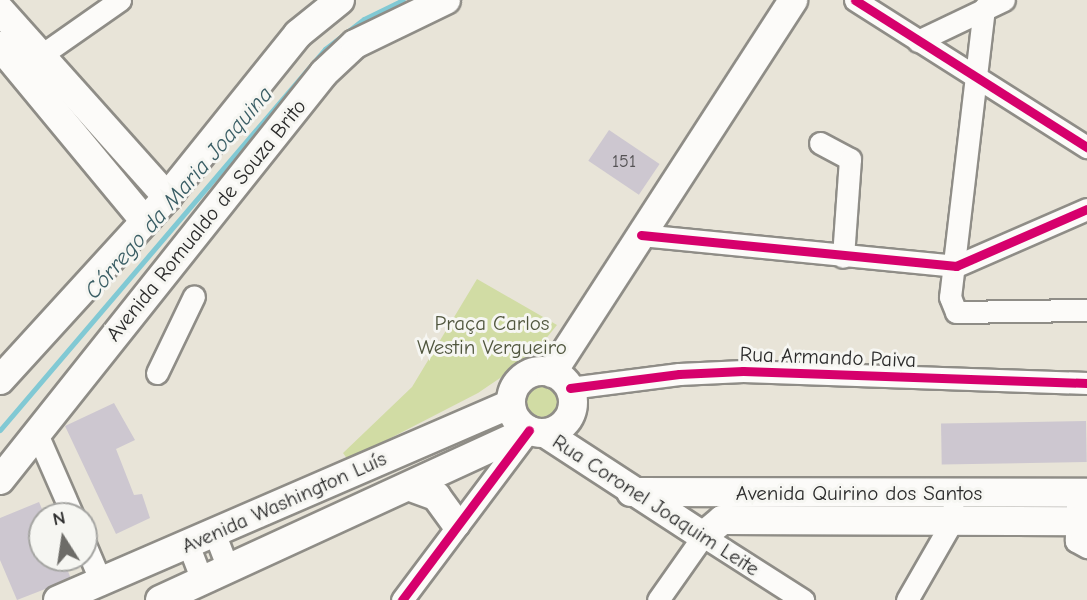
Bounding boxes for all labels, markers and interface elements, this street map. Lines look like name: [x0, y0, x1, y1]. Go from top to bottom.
water label: Córrego da Maria Joaquina: [79, 81, 279, 305]
street label: Avenida Romualdo de Souza Brito: [101, 94, 311, 346]
house number: 151: [612, 151, 636, 173]
park label: Praça Carlos Westin Vergueiro: [417, 310, 567, 360]
street label: Rua Armando Paiva: [739, 341, 917, 373]
street label: Rua Coronel Joaquim Leite: [548, 429, 764, 581]
street label: Avenida Washington Luís: [178, 446, 390, 558]
street label: Avenida Quirino dos Santos: [736, 480, 982, 506]
north arrow: [28, 502, 98, 572]
text: N: [51, 506, 67, 530]

